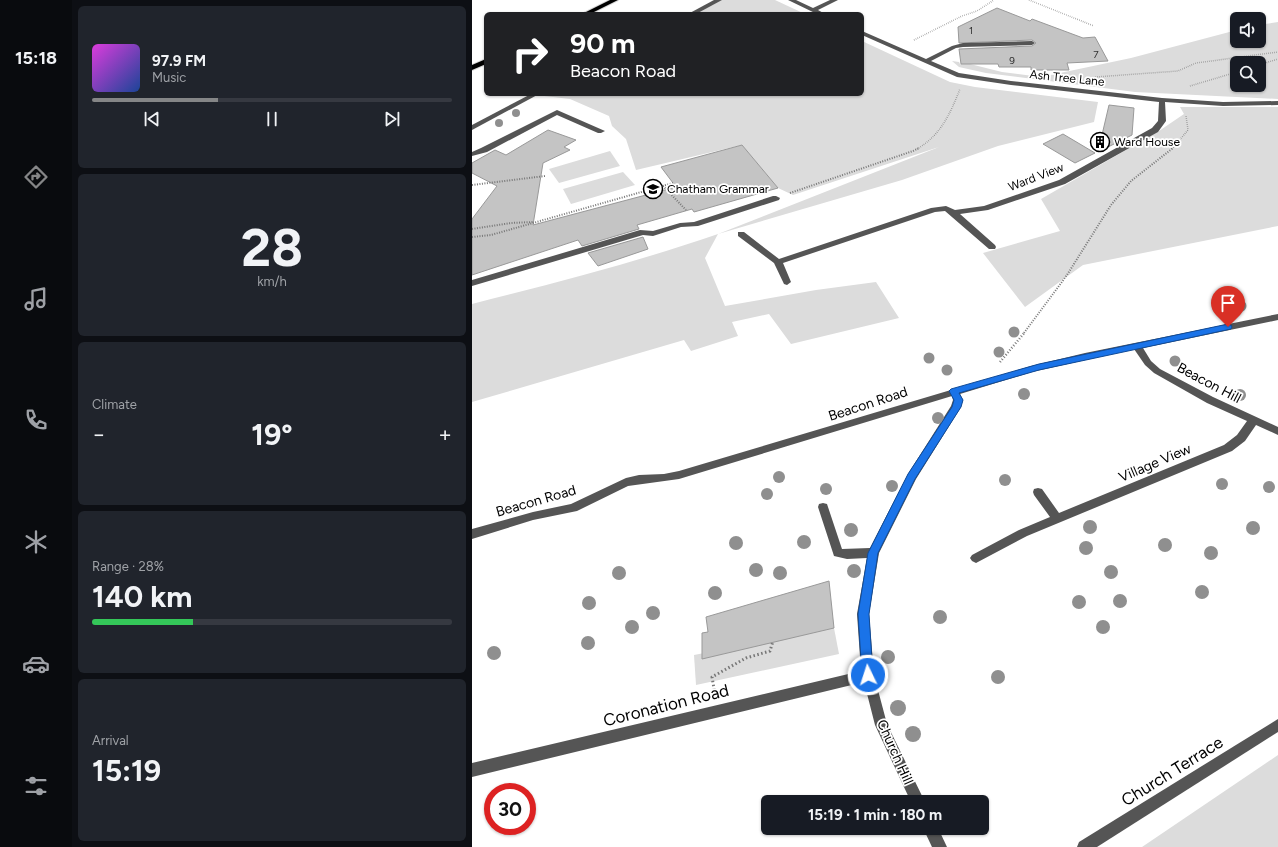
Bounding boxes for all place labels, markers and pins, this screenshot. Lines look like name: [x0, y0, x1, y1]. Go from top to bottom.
building icon: Ward House: [1089, 131, 1111, 153]
place label: Ward House: [1114, 135, 1180, 149]
school or university icon: Chatham Grammar: [642, 178, 664, 200]
place label: Chatham Grammar: [667, 182, 769, 196]
pin: [1211, 286, 1245, 327]

